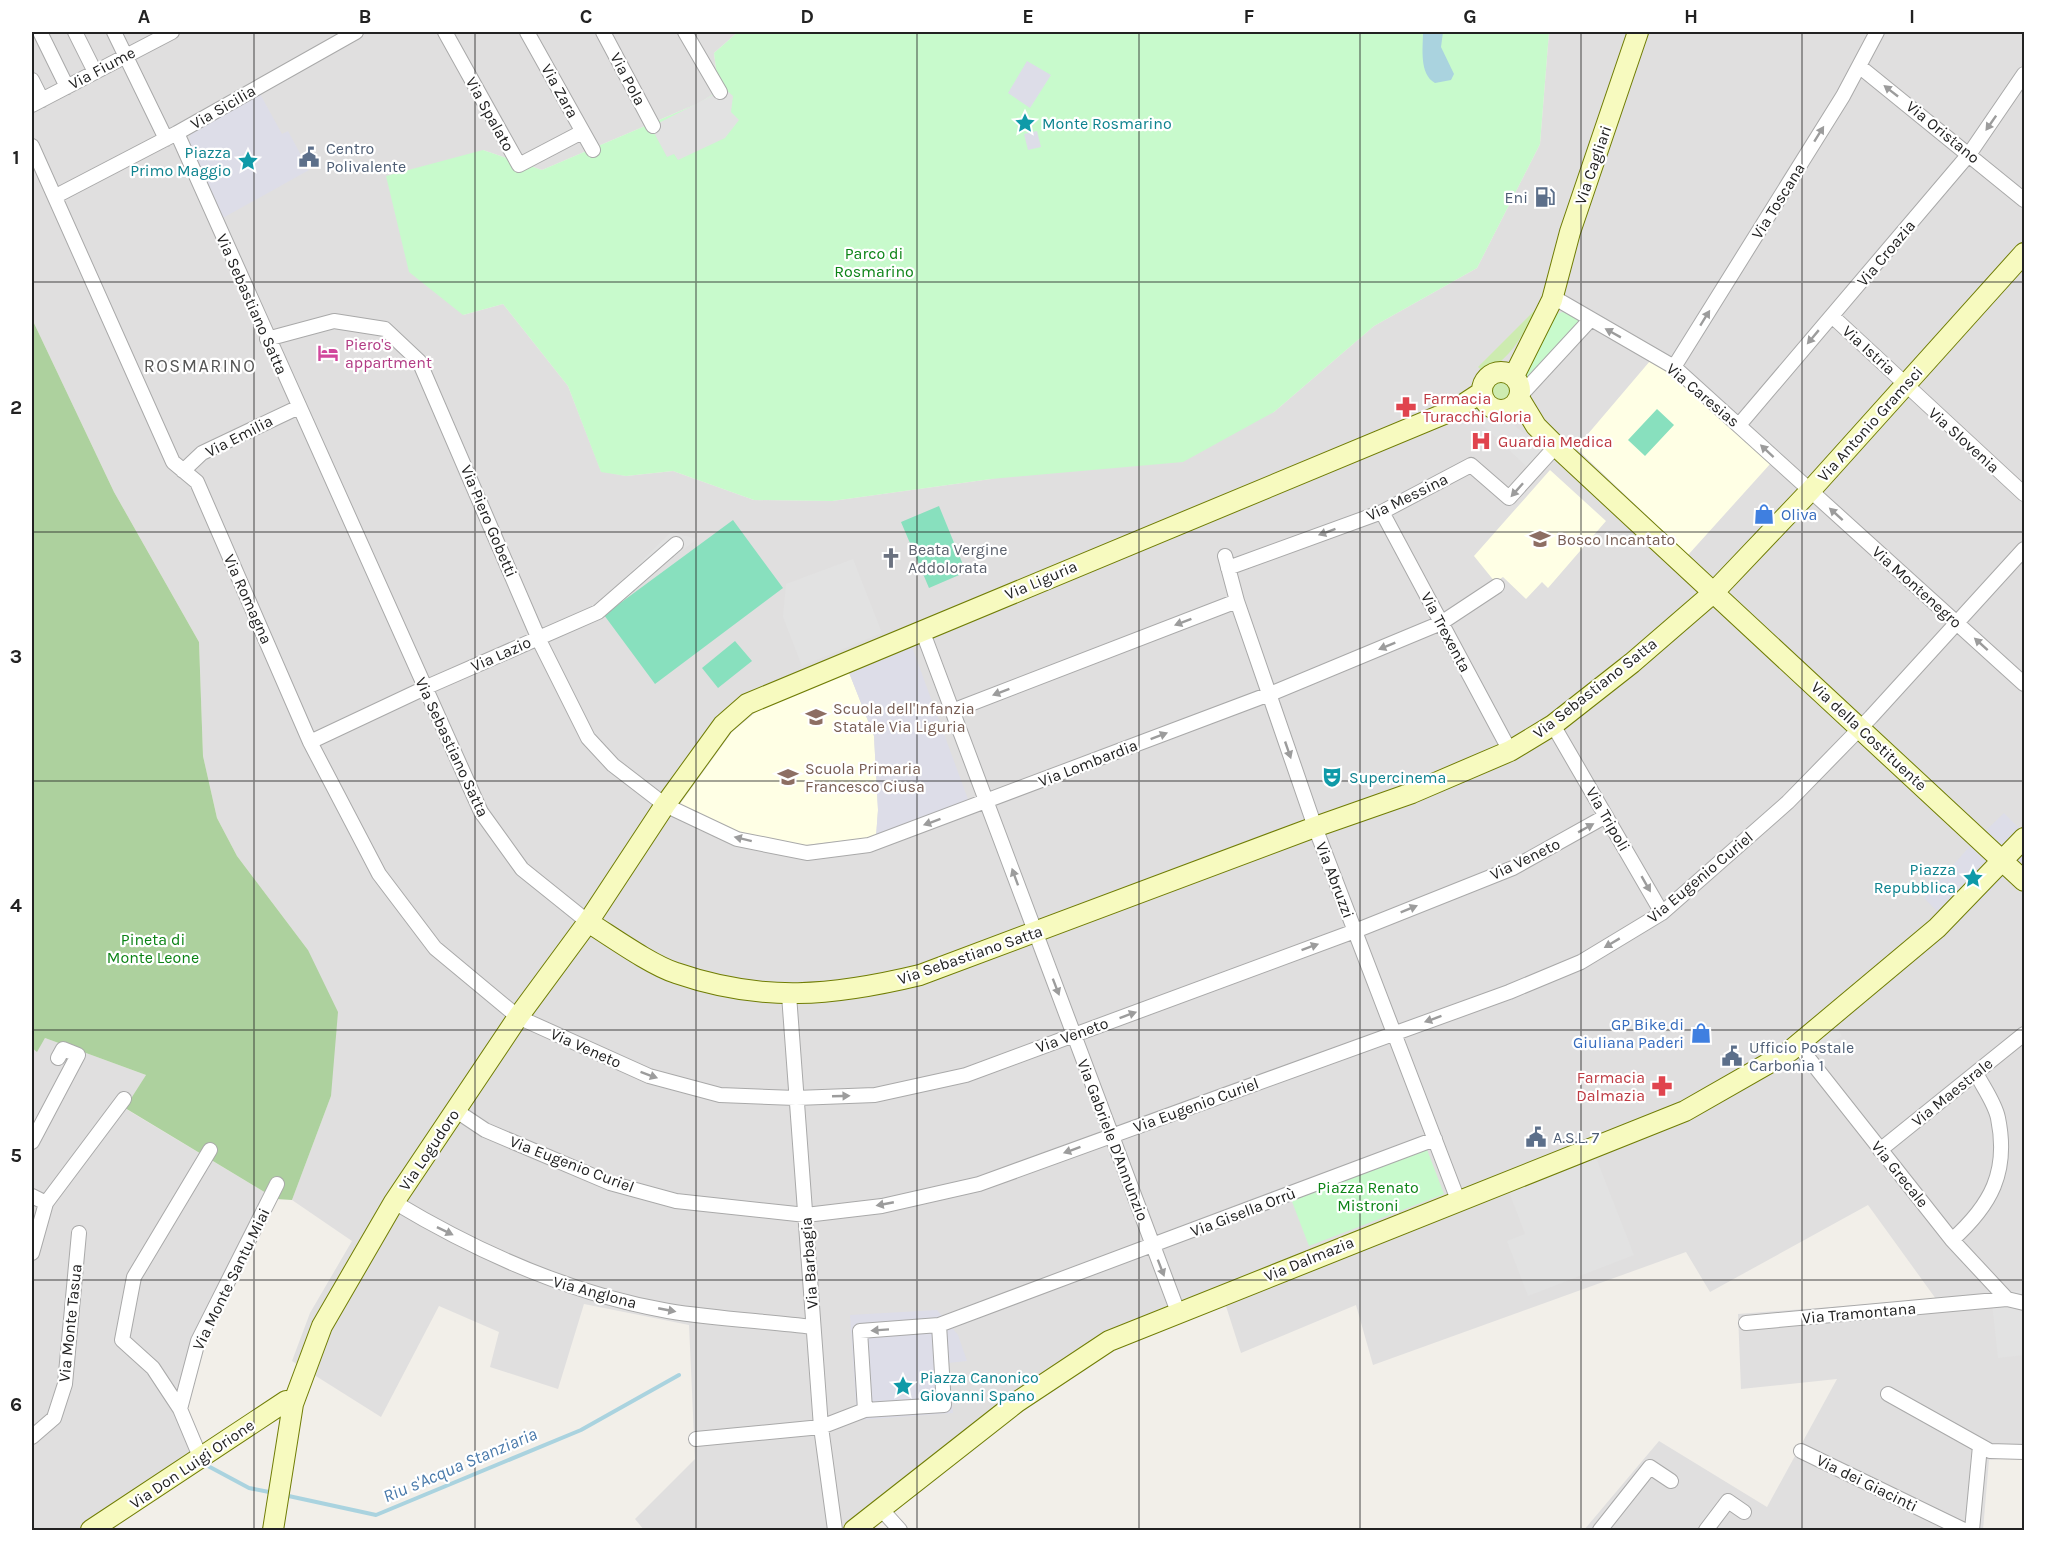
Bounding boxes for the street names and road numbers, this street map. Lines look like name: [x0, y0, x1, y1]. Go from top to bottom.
street label: Via Fiume: [66, 43, 138, 93]
street label: Via Pola: [606, 49, 650, 109]
street label: Via Zara: [537, 60, 583, 122]
street label: Via Spalato: [462, 73, 518, 155]
street label: Via Sicilia: [187, 81, 259, 133]
street label: Via Oristano: [1902, 97, 1984, 167]
street label: Via Cagliari: [1571, 123, 1615, 207]
street label: Via Toscana: [1747, 160, 1809, 242]
street label: Via Croazia: [1853, 216, 1919, 290]
street label: Via Sebastiano Satta: [212, 231, 292, 377]
street label: Via Istria: [1839, 321, 1899, 379]
street label: Via Caresias: [1663, 359, 1743, 431]
street label: Via Antonio Gramsci: [1813, 363, 1927, 485]
street label: Via Slovenia: [1925, 403, 2003, 477]
street label: Via Emilia: [202, 411, 276, 461]
street label: Via Piero Gobetti: [457, 462, 521, 580]
street label: Via Messina: [1363, 469, 1451, 525]
street label: Via Montenegro: [1868, 542, 1966, 632]
street label: Via Romagna: [220, 551, 276, 647]
street label: Via Liguria: [1002, 556, 1080, 604]
street label: Via Trexenta: [1417, 589, 1475, 675]
street label: Via Lazio: [468, 632, 534, 676]
street label: Via Sebastiano Satta: [1529, 634, 1661, 742]
street label: Via Sebastiano Satta: [411, 674, 493, 820]
street label: Via della Costituente: [1807, 677, 1931, 795]
street label: Via Lombardia: [1036, 735, 1140, 791]
street label: Via Tripoli: [1582, 783, 1634, 855]
street label: Via Eugenio Curiel: [1643, 827, 1757, 927]
street label: Via Veneto: [1487, 834, 1563, 884]
street label: Via Abruzzi: [1312, 839, 1358, 921]
street label: Via Sebastiano Satta: [895, 921, 1045, 989]
street label: Via Veneto: [1033, 1013, 1111, 1057]
street label: Via Veneto: [548, 1024, 624, 1072]
street label: Via Maestrale: [1908, 1054, 1996, 1130]
street label: Via Gabriele D'Annunzio: [1073, 1056, 1153, 1224]
street label: Via Eugenio Curiel: [1131, 1073, 1261, 1137]
street label: Via Logudoro: [395, 1106, 463, 1194]
street label: Via Eugenio Curiel: [507, 1131, 637, 1197]
street label: Via Grecale: [1867, 1137, 1933, 1211]
street label: Via Gisella Orrù: [1188, 1183, 1298, 1241]
street label: Via Monte Santu Miai: [188, 1205, 274, 1353]
street label: Via Barbagia: [796, 1217, 822, 1309]
street label: Via Dalmazia: [1261, 1232, 1357, 1286]
street label: Via Monte Tasua: [54, 1263, 86, 1383]
street label: Via Anglona: [551, 1272, 639, 1312]
street label: Via Tramontana: [1801, 1299, 1917, 1327]
street label: Via Don Luigi Orione: [126, 1415, 258, 1513]
street label: Via dei Giacinti: [1813, 1450, 1921, 1516]

